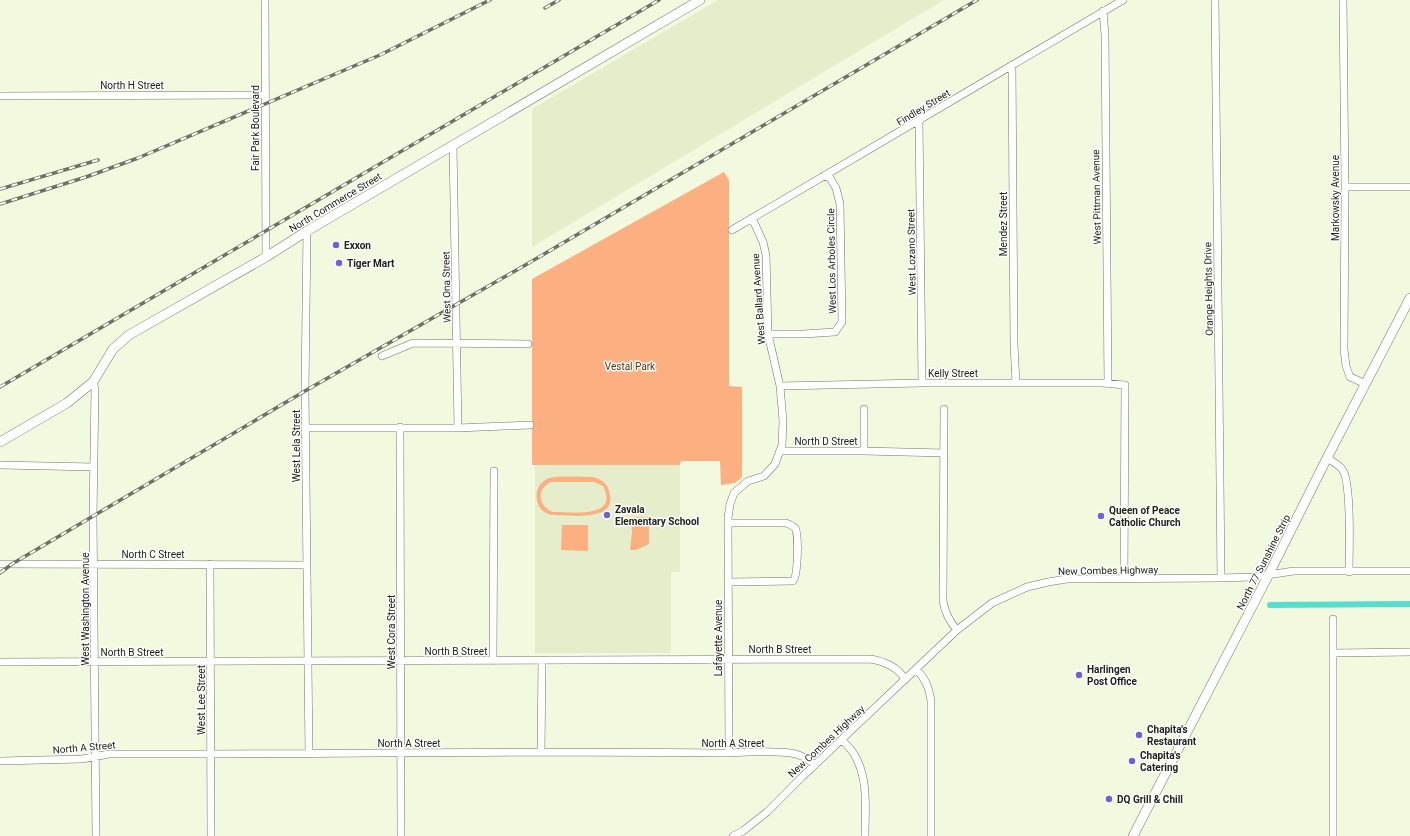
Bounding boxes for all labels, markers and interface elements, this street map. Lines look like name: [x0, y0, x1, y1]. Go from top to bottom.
street label: North H Street: [100, 80, 164, 91]
street label: Fair Park Boulevard: [250, 85, 261, 171]
street label: Findley Street: [895, 87, 952, 128]
street label: West Pittman Avenue: [1090, 149, 1103, 245]
street label: Markowsky Avenue: [1330, 155, 1341, 241]
street label: North Commerce Street: [287, 171, 383, 234]
street label: Mendez Street: [998, 192, 1009, 256]
street label: West Los Arboles Circle: [825, 208, 838, 314]
street label: West Lozano Street: [905, 209, 918, 295]
marker: Exxon: [331, 240, 341, 250]
place label: Exxon: [344, 240, 371, 251]
street label: Orange Heights Drive: [1202, 242, 1215, 336]
street label: West Ona Street: [440, 251, 453, 323]
street label: West Ballard Avenue: [750, 253, 767, 345]
marker: Tiger Mart: [334, 258, 344, 268]
place label: Tiger Mart: [347, 258, 395, 269]
park label: Vestal Park: [605, 361, 656, 372]
street label: Kelly Street: [928, 368, 978, 379]
street label: West Lela Street: [291, 410, 302, 482]
street label: North D Street: [794, 436, 858, 447]
place label: Zavala Elementary School: [615, 504, 700, 527]
place label: Queen of Peace Catholic Church: [1109, 505, 1181, 528]
marker: Zavala Elementary School: [602, 510, 612, 520]
marker: Queen of Peace Catholic Church: [1096, 511, 1106, 521]
street label: North 77 Sunshine Strip: [1235, 512, 1292, 612]
street label: North C Street: [121, 549, 185, 560]
street label: West Washington Avenue: [80, 553, 91, 665]
street label: New Combes Highway: [1058, 564, 1158, 577]
street label: West Cora Street: [386, 595, 397, 669]
street label: Lafayette Avenue: [713, 600, 724, 676]
street label: North B Street: [749, 644, 811, 655]
street label: North B Street: [425, 646, 487, 657]
street label: North B Street: [101, 647, 163, 658]
place label: Harlingen Post Office: [1087, 664, 1137, 687]
street label: West Lee Street: [196, 665, 207, 735]
marker: Harlingen Post Office: [1074, 670, 1084, 680]
street label: New Combes Highway: [786, 703, 867, 780]
place label: Chapita's Restaurant: [1147, 724, 1197, 747]
marker: Chapita's Restaurant: [1134, 730, 1144, 740]
street label: North A Street: [377, 738, 441, 749]
street label: North A Street: [701, 738, 765, 749]
street label: North A Street: [52, 739, 116, 756]
place label: Chapita's Catering: [1140, 750, 1181, 773]
marker: Chapita's Catering: [1127, 756, 1137, 766]
marker: DQ Grill & Chill: [1104, 794, 1114, 804]
place label: DQ Grill & Chill: [1117, 794, 1183, 805]

